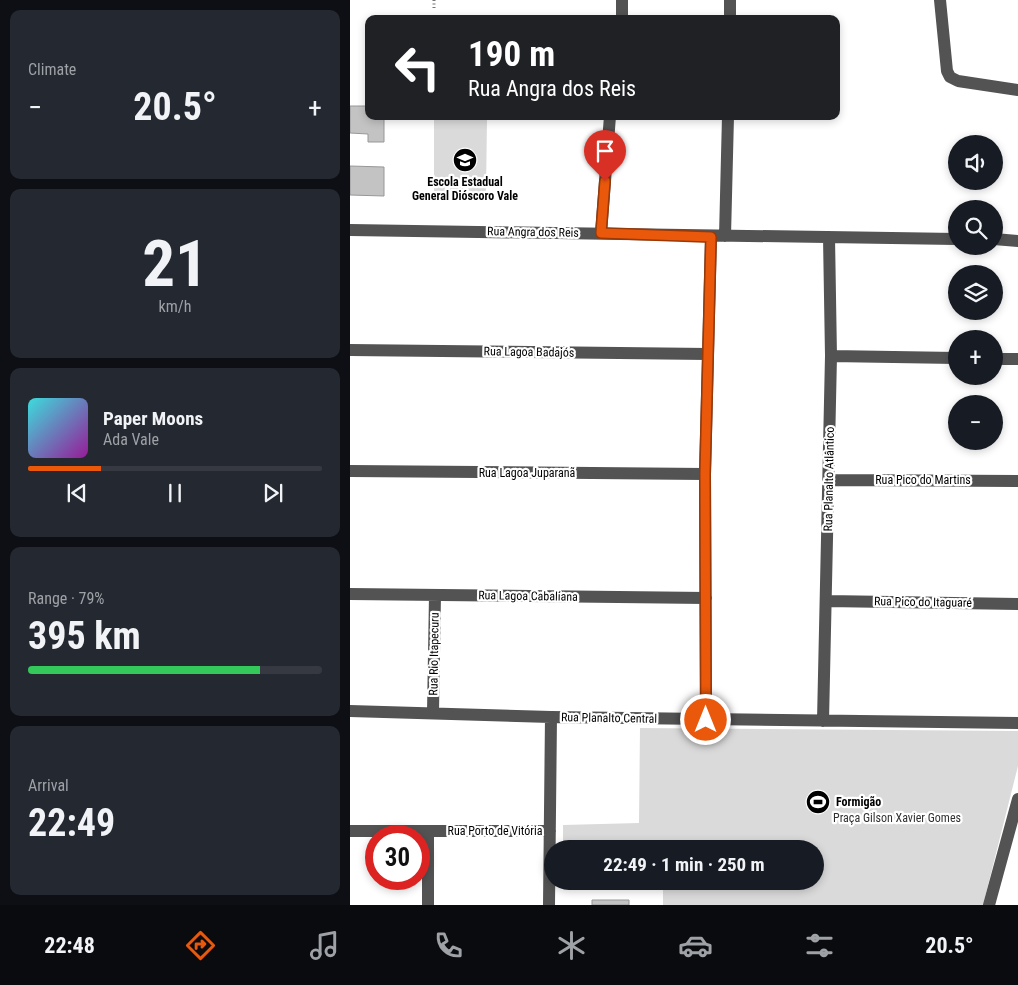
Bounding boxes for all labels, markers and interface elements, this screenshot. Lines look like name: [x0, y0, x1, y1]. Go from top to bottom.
text: 190 m: [468, 34, 555, 75]
icon: left: [385, 35, 450, 100]
text: Climate: [28, 60, 76, 79]
text: Rua Angra dos Reis: [468, 76, 636, 101]
text: 20.5°: [133, 85, 217, 129]
text: −: [28, 91, 42, 124]
text: +: [308, 91, 322, 124]
pin: [584, 130, 626, 181]
map controls: [948, 135, 1003, 450]
button: sound: [948, 135, 1003, 190]
icon: arrive: [591, 137, 619, 165]
school or university icon: Escola Estadual General Dióscoro Vale: [452, 147, 478, 173]
place label: Escola Estadual General Dióscoro Vale: [412, 175, 518, 203]
button: search: [948, 200, 1003, 255]
street label: Rua Angra dos Reis: [487, 224, 579, 240]
text: 21: [142, 226, 208, 302]
button: layers: [948, 265, 1003, 320]
text: km/h: [159, 297, 191, 316]
button: +: [948, 330, 1003, 385]
street label: Rua Lagoa Badajós: [484, 344, 574, 360]
button: −: [948, 395, 1003, 450]
text: Paper Moons: [103, 407, 203, 430]
street label: Rua Planalto Atlântico: [821, 426, 837, 532]
text: Ada Vale: [103, 430, 159, 449]
street label: Rua Lagoa Juparanã: [479, 466, 576, 480]
street label: Rua Pico do Martins: [875, 473, 971, 487]
icon: previous: [63, 479, 91, 507]
icon: pause: [161, 479, 189, 507]
icon: next: [259, 479, 287, 507]
street label: Rua Lagoa Cabaliana: [478, 588, 578, 604]
text: Range · 79%: [28, 589, 104, 608]
street label: Rua Pico do Itaguaré: [874, 594, 973, 610]
street label: Rua Rio Itapecuru: [426, 612, 442, 696]
text: 395 km: [28, 614, 141, 658]
position arrow: [679, 693, 731, 745]
street label: Rua Planalto Central: [561, 710, 657, 726]
text: Arrival: [28, 776, 69, 795]
sports icon: Formigão: [805, 789, 831, 815]
place label: Formigão: [836, 795, 881, 809]
text: 22:49: [28, 801, 115, 845]
park label: Praça Gilson Xavier Gomes: [833, 811, 961, 825]
street label: Rua Porto de Vitória: [448, 824, 543, 838]
speed limit sign: 30: [365, 825, 430, 890]
text: 22:49 · 1 min · 250 m: [603, 853, 765, 876]
icon: directions: [183, 928, 218, 963]
icon: music: [307, 928, 342, 963]
icon: phone: [431, 928, 466, 963]
icon: climate: [554, 928, 589, 963]
icon: car: [678, 928, 713, 963]
icon: filters: [802, 928, 837, 963]
text: 22:48: [44, 933, 95, 958]
text: 20.5°: [925, 933, 974, 958]

